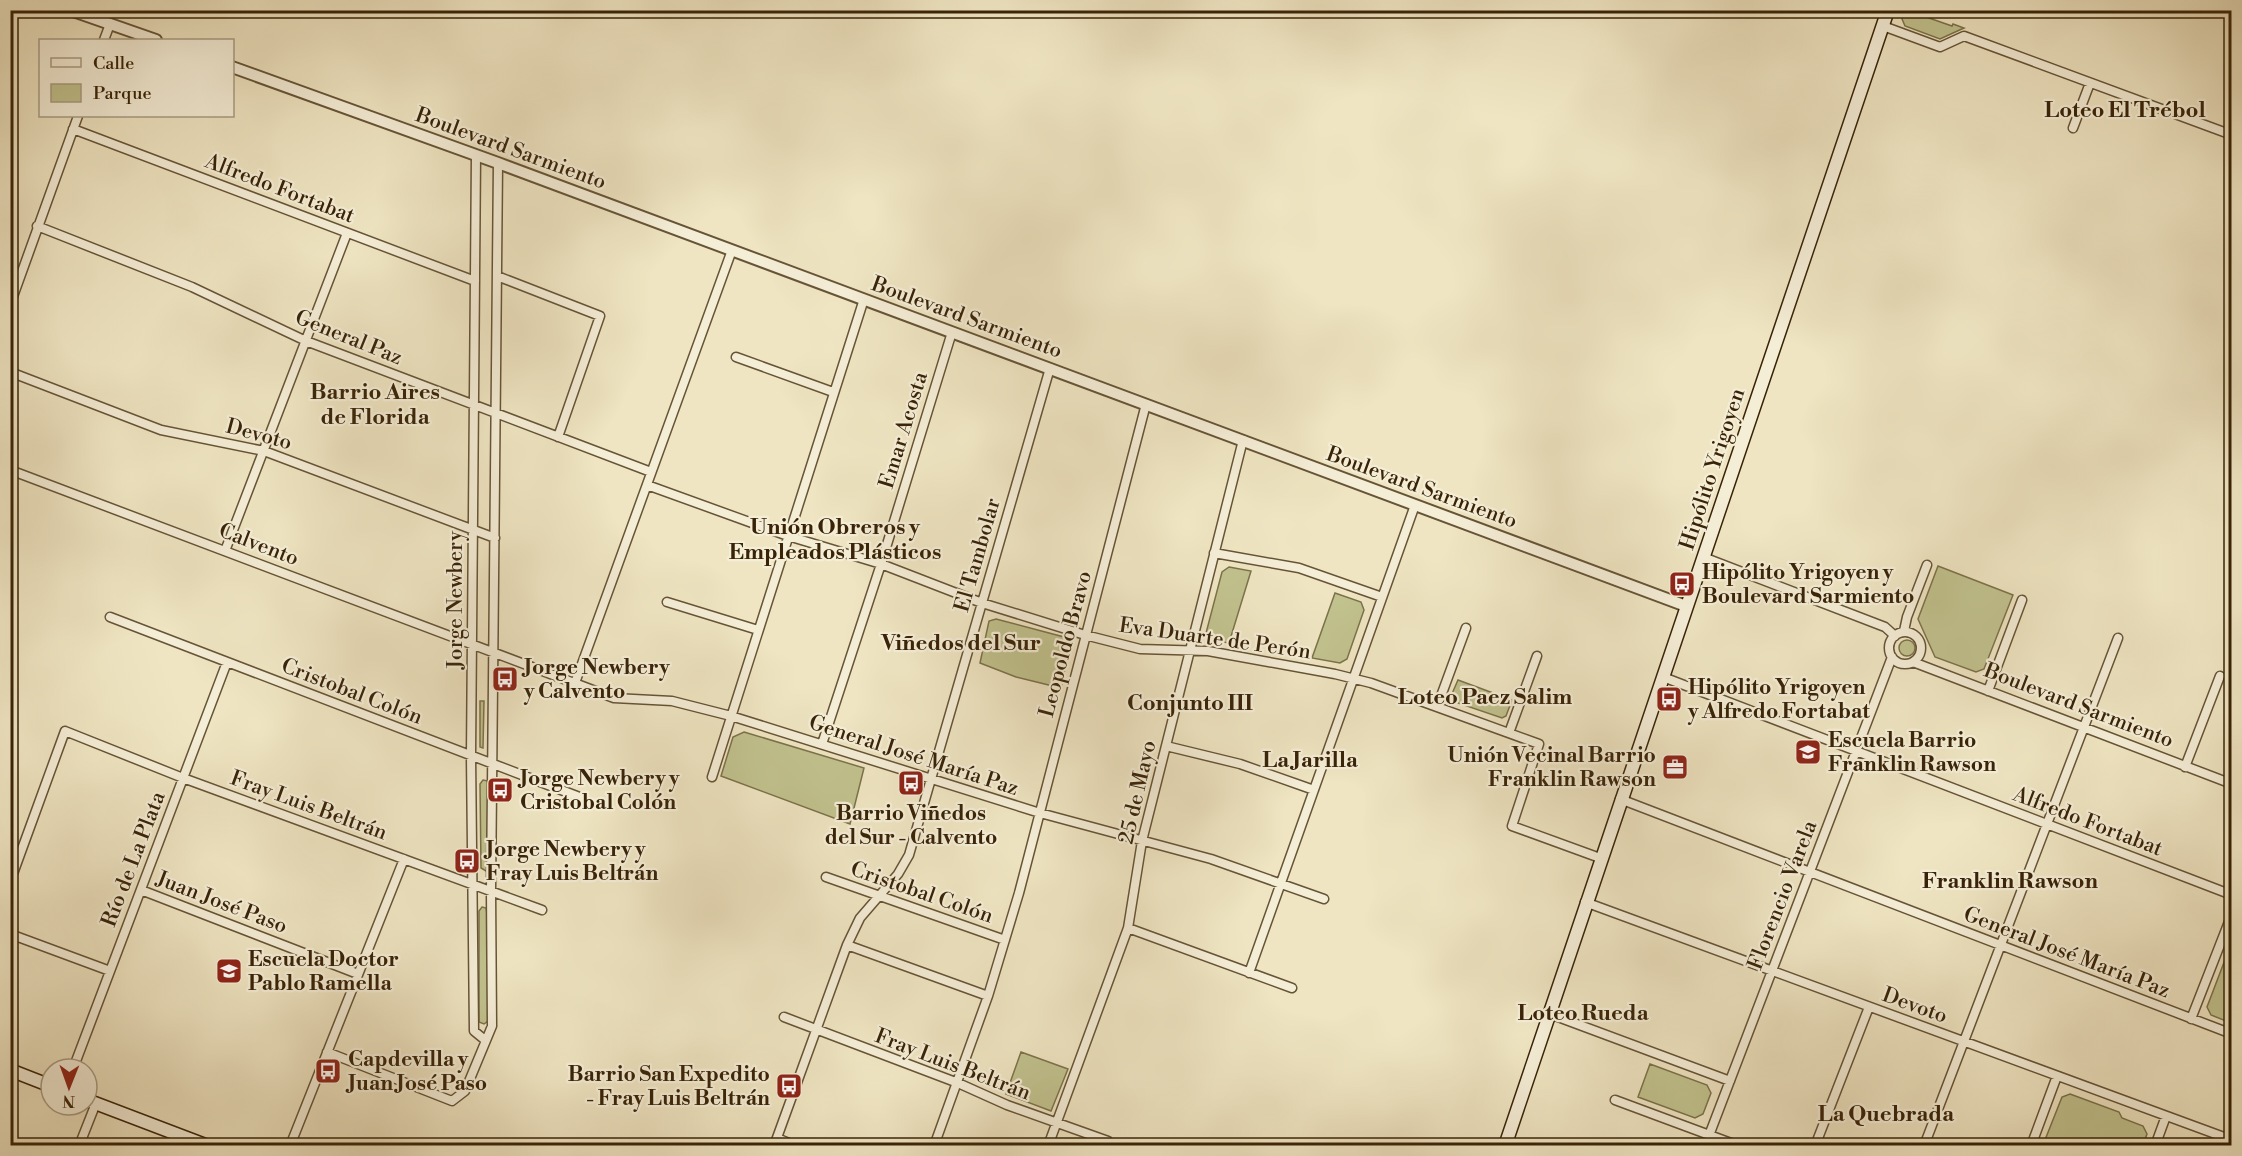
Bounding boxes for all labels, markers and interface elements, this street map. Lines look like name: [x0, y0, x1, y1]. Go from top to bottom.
legend: [39, 39, 234, 117]
text: Calle: [93, 52, 134, 75]
text: Parque: [93, 82, 152, 105]
district label: Loteo El Trébol: [2044, 97, 2206, 124]
street label: Boulevard Sarmiento: [411, 102, 610, 196]
street label: Alfredo Fortabat: [200, 148, 359, 230]
street label: Boulevard Sarmiento: [867, 271, 1066, 365]
street label: General Paz: [291, 305, 406, 371]
street label: Emar Acosta: [874, 368, 934, 492]
district label: Barrio Aires de Florida: [310, 379, 440, 431]
street label: Hipólito Yrigoyen: [1675, 385, 1752, 554]
street label: Devoto: [223, 414, 295, 456]
street label: Boulevard Sarmiento: [1322, 441, 1521, 535]
street label: El Tambolar: [949, 495, 1007, 615]
district label: Unión Obreros y Empleados Plásticos: [729, 514, 941, 566]
street label: Calvento: [215, 518, 302, 572]
street label: Jorge Newbery: [443, 530, 469, 670]
place label: Hipólito Yrigoyen y Boulevard Sarmiento: [1702, 560, 1914, 610]
street label: Leopoldo Bravo: [1034, 568, 1098, 720]
bus stop icon: Hipólito Yrigoyen y Boulevard Sarmiento: [1667, 569, 1697, 599]
street label: Eva Duarte de Perón: [1117, 613, 1313, 665]
district label: Viñedos del Sur: [880, 630, 1041, 657]
street label: Cristobal Colón: [277, 653, 426, 731]
place label: Jorge Newbery y Calvento: [521, 655, 670, 705]
street label: Boulevard Sarmiento: [1979, 657, 2177, 754]
bus stop icon: Jorge Newbery y Calvento: [490, 664, 520, 694]
place label: Hipólito Yrigoyen y Alfredo Fortabat: [1687, 675, 1870, 725]
district label: Loteo Paez Salim: [1398, 684, 1572, 711]
bus stop icon: Hipólito Yrigoyen y Alfredo Fortabat: [1654, 684, 1684, 714]
district label: Conjunto III: [1127, 690, 1254, 717]
street label: General José María Paz: [806, 710, 1022, 802]
place label: Escuela Barrio Franklin Rawson: [1828, 728, 1996, 778]
school or university icon: Escuela Barrio Franklin Rawson: [1793, 737, 1823, 767]
street label: 25 de Mayo: [1113, 738, 1162, 846]
place label: Unión Vecinal Barrio Franklin Rawson: [1448, 743, 1656, 793]
district label: La Jarilla: [1262, 747, 1359, 774]
office icon: Unión Vecinal Barrio Franklin Rawson: [1660, 752, 1690, 782]
street label: Fray Luis Beltrán: [227, 766, 391, 847]
place label: Jorge Newbery y Cristobal Colón: [517, 766, 680, 816]
bus stop icon: Barrio Viñedos del Sur - Calvento: [896, 768, 926, 798]
bus stop icon: Jorge Newbery y Cristobal Colón: [485, 775, 515, 805]
street label: Alfredo Fortabat: [2008, 781, 2167, 863]
street label: Río de La Plata: [96, 788, 172, 931]
place label: Barrio Viñedos del Sur - Calvento: [825, 801, 997, 851]
street label: Florencio Varela: [1743, 817, 1823, 974]
place label: Jorge Newbery y Fray Luis Beltrán: [483, 837, 658, 887]
bus stop icon: Jorge Newbery y Fray Luis Beltrán: [452, 846, 482, 876]
street label: Cristobal Colón: [847, 856, 997, 930]
street label: Juan José Paso: [152, 866, 291, 940]
district label: Franklin Rawson: [1922, 868, 2099, 895]
street label: General José María Paz: [1960, 902, 2173, 1004]
place label: Escuela Doctor Pablo Ramella: [248, 947, 399, 997]
school or university icon: Escuela Doctor Pablo Ramella: [214, 956, 244, 986]
street label: Devoto: [1879, 982, 1951, 1030]
district label: Loteo Rueda: [1517, 1000, 1650, 1027]
street label: Fray Luis Beltrán: [871, 1023, 1035, 1107]
place label: Capdevilla y Juan José Paso: [345, 1047, 487, 1097]
bus stop icon: Capdevilla y Juan José Paso: [313, 1056, 343, 1086]
north arrow: [39, 1057, 99, 1117]
place label: Barrio San Expedito - Fray Luis Beltrán: [568, 1062, 770, 1112]
bus stop icon: Barrio San Expedito - Fray Luis Beltrán: [774, 1071, 804, 1101]
text: N: [62, 1091, 75, 1111]
district label: La Quebrada: [1818, 1101, 1955, 1128]

